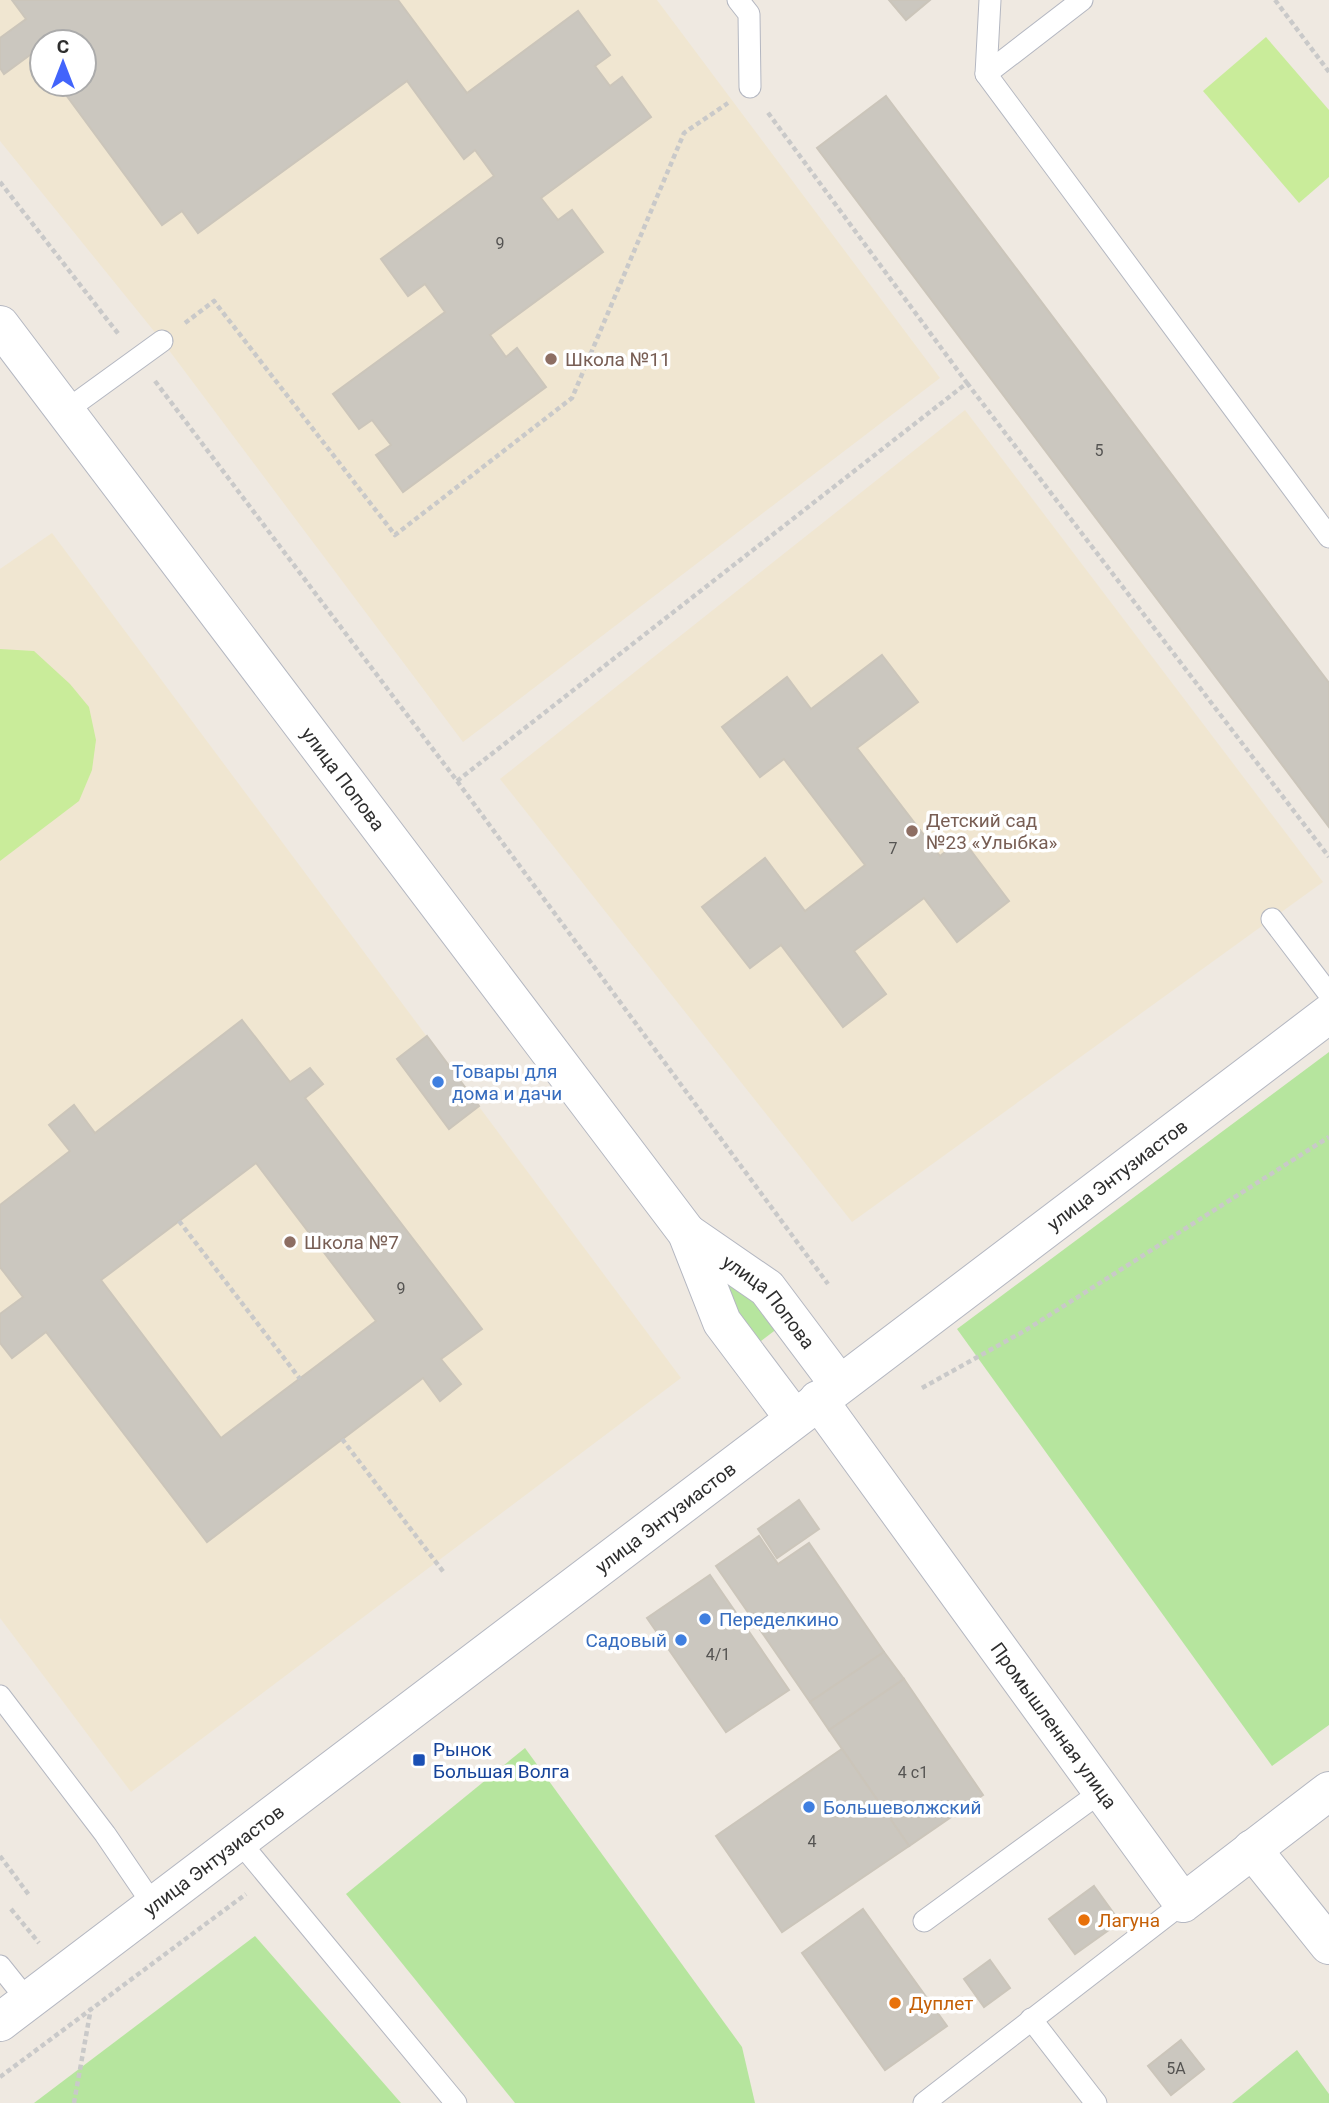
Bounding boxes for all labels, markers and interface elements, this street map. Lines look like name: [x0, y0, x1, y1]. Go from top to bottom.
north arrow: [28, 28, 98, 98]
text: С: [57, 35, 69, 58]
house number: 9: [496, 234, 505, 253]
place label: Школа №11: [565, 348, 671, 371]
marker: Школа №11: [543, 351, 559, 367]
house number: 5: [1095, 441, 1104, 460]
street label: улица Попова: [296, 723, 390, 836]
place label: Детский сад №23 «Улыбка»: [926, 809, 1058, 854]
marker: Детский сад №23 «Улыбка»: [904, 823, 920, 839]
house number: 7: [889, 839, 898, 858]
place label: Товары для дома и дачи: [452, 1060, 562, 1105]
marker: Товары для дома и дачи: [430, 1074, 446, 1090]
street label: улица Энтузиастов: [1043, 1115, 1192, 1236]
place label: Школа №7: [304, 1231, 399, 1254]
marker: Школа №7: [282, 1234, 298, 1250]
street label: улица Попова: [718, 1250, 820, 1354]
house number: 9: [397, 1279, 406, 1298]
street label: улица Энтузиастов: [591, 1457, 740, 1578]
place label: Переделкино: [719, 1608, 839, 1631]
marker: Переделкино: [697, 1611, 713, 1627]
place label: Садовый: [585, 1629, 667, 1652]
marker: Садовый: [673, 1632, 689, 1648]
street label: Промышленная улица: [986, 1638, 1122, 1813]
house number: 4/1: [706, 1645, 730, 1664]
place label: Рынок Большая Волга: [433, 1738, 570, 1783]
marker: Рынок Большая Волга: [411, 1752, 427, 1768]
house number: 4 с1: [898, 1763, 928, 1782]
place label: Большеволжский: [823, 1796, 981, 1819]
marker: Большеволжский: [801, 1799, 817, 1815]
street label: улица Энтузиастов: [139, 1800, 289, 1921]
house number: 4: [808, 1832, 817, 1851]
place label: Лагуна: [1098, 1909, 1160, 1932]
marker: Лагуна: [1076, 1912, 1092, 1928]
place label: Дуплет: [909, 1992, 973, 2015]
marker: Дуплет: [887, 1995, 903, 2011]
house number: 5А: [1166, 2059, 1186, 2078]

